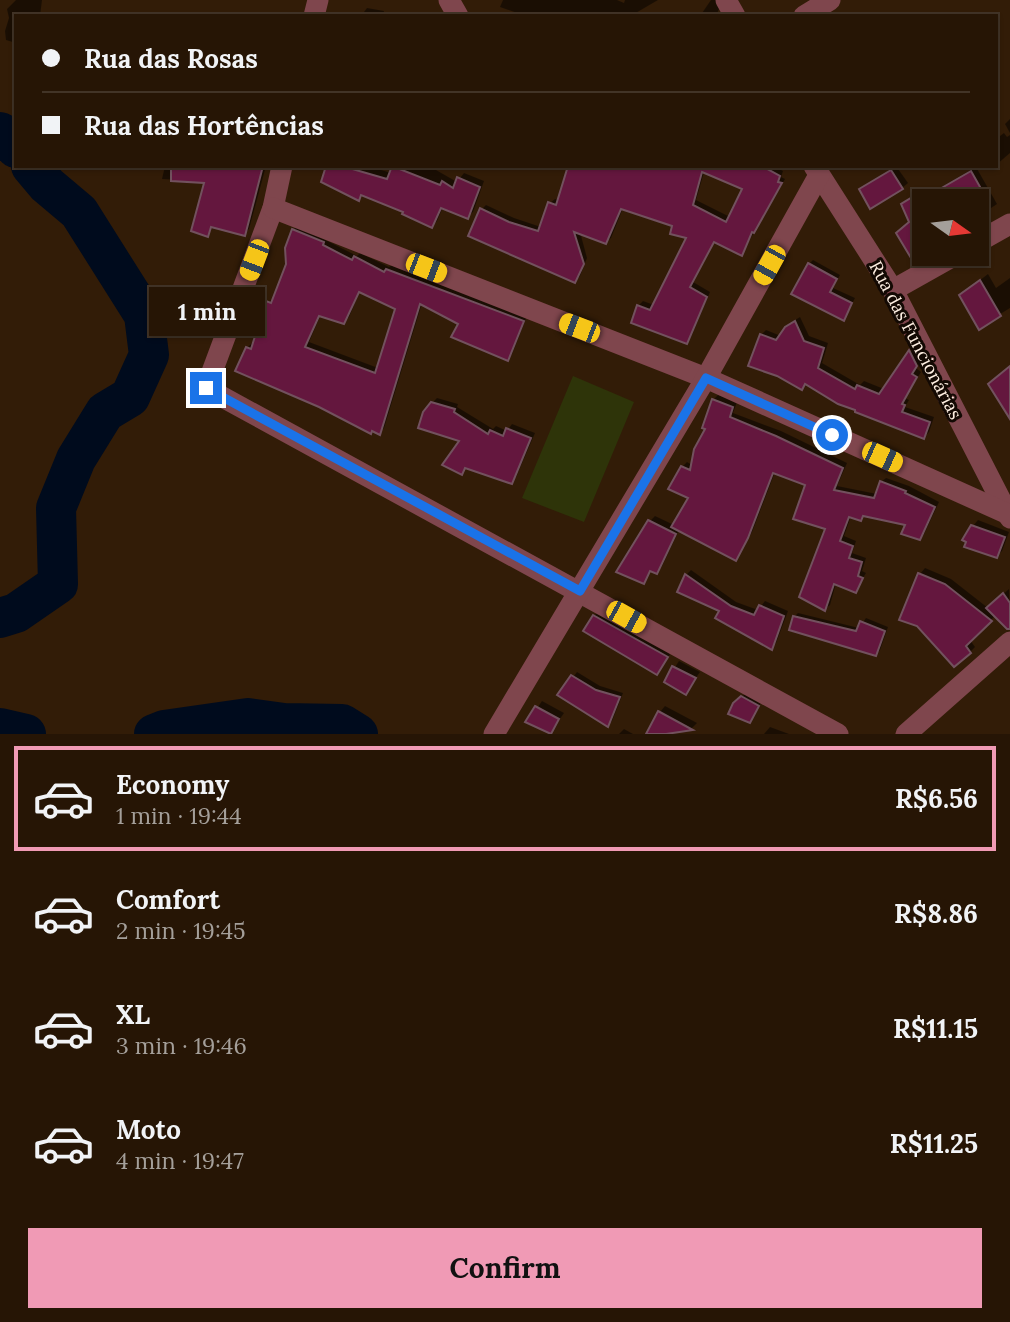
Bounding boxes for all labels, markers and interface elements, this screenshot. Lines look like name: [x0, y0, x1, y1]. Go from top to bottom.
text: Rua das Rosas: [84, 42, 258, 75]
text: Rua das Hortências: [84, 109, 324, 142]
north arrow: [912, 189, 989, 266]
map controls: [912, 189, 989, 266]
car: [237, 237, 272, 283]
car: [750, 242, 789, 288]
car: [403, 251, 450, 285]
street label: Rua das Funcionárias: [864, 257, 968, 423]
callout: 1 min: [148, 286, 264, 336]
text: 1 min: [178, 297, 236, 326]
car: [556, 311, 603, 345]
route end: [190, 372, 222, 404]
route start: [816, 419, 848, 451]
car: [859, 439, 906, 475]
car: [603, 598, 650, 636]
icon: car: [32, 767, 95, 830]
text: Economy: [116, 768, 229, 801]
text: R$6.56: [895, 782, 978, 815]
text: 1 min · 19:44: [116, 801, 242, 830]
icon: car: [32, 882, 95, 945]
text: Comfort: [116, 883, 220, 916]
text: R$8.86: [894, 897, 978, 930]
text: 2 min · 19:45: [116, 916, 246, 945]
icon: car: [32, 997, 95, 1060]
text: XL: [116, 998, 150, 1031]
text: R$11.15: [893, 1012, 978, 1045]
text: 3 min · 19:46: [116, 1031, 247, 1060]
icon: car: [32, 1112, 95, 1175]
text: Moto: [116, 1113, 181, 1146]
text: R$11.25: [890, 1127, 978, 1160]
text: 4 min · 19:47: [116, 1146, 244, 1175]
button: Confirm: [28, 1228, 982, 1308]

